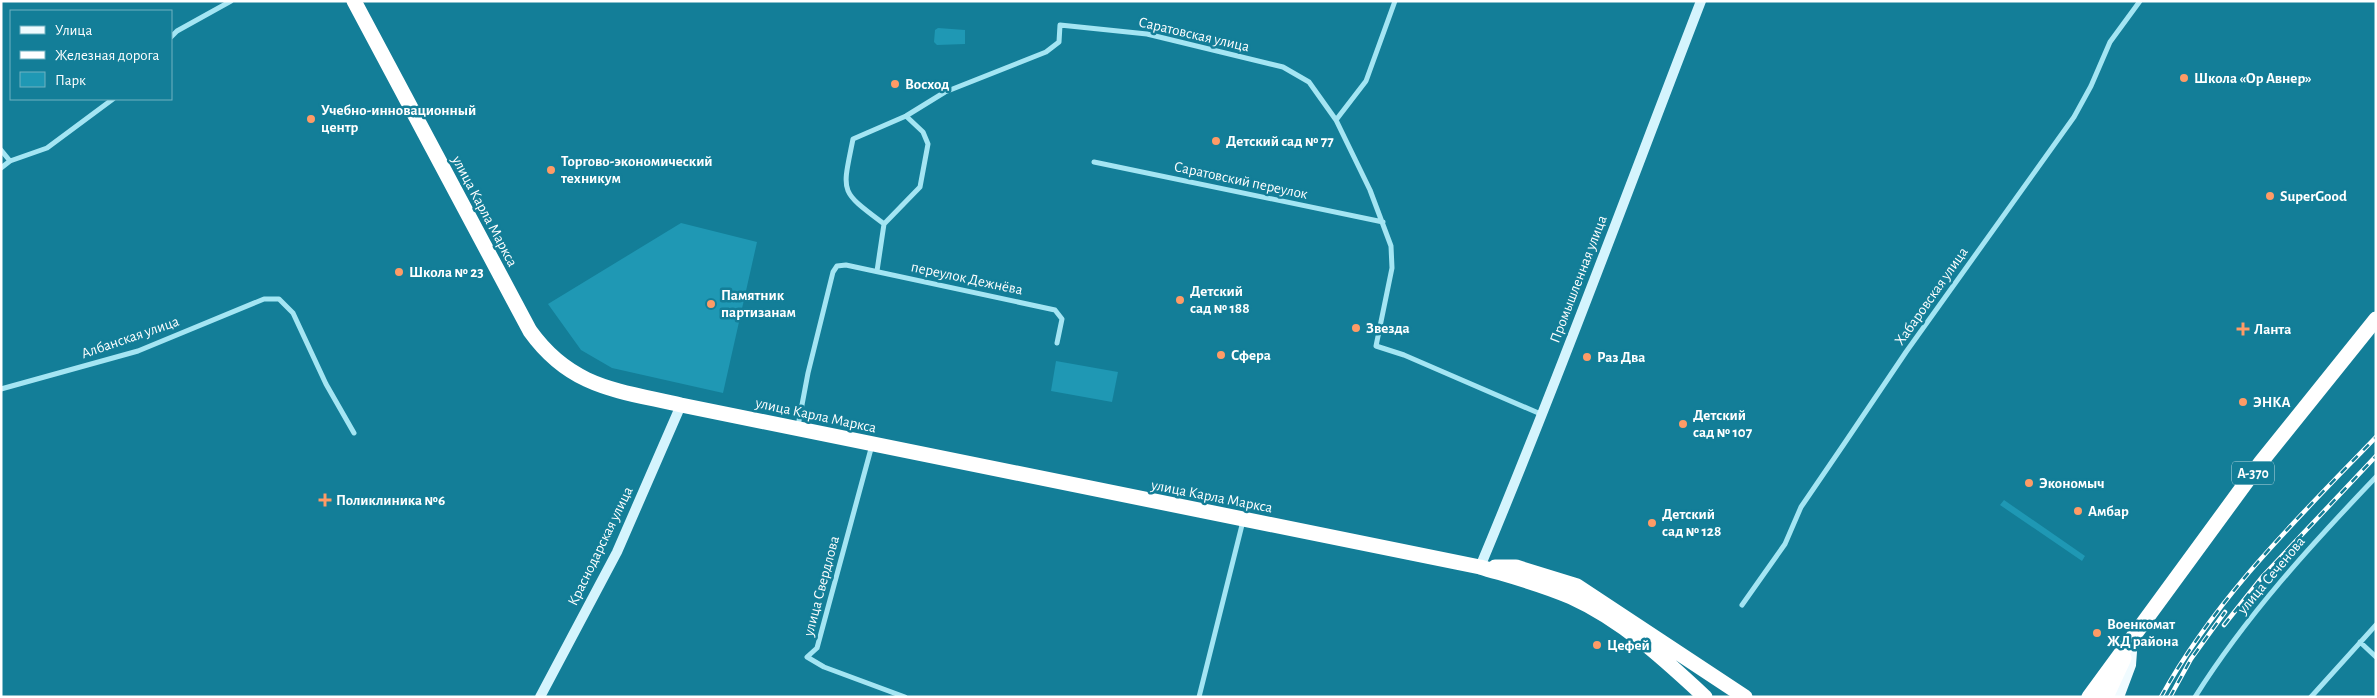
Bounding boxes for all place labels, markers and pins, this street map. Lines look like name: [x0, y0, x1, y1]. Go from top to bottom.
place label: Школа «Ор Авнер»: [2194, 71, 2312, 86]
marker: Школа «Ор Авнер»: [2178, 72, 2190, 84]
place label: Восход: [905, 77, 949, 92]
marker: Восход: [889, 78, 901, 90]
place label: Учебно-инновационный центр: [321, 103, 476, 135]
marker: Учебно-инновационный центр: [305, 113, 317, 125]
place label: Детский сад № 77: [1226, 134, 1334, 149]
marker: Детский сад № 77: [1210, 135, 1222, 147]
place label: Торгово-экономический техникум: [560, 154, 713, 186]
marker: Торгово-экономический техникум: [545, 164, 557, 176]
place label: SuperGood: [2280, 189, 2347, 204]
marker: SuperGood: [2264, 190, 2276, 202]
place label: Школа № 23: [409, 265, 484, 280]
marker: Школа № 23: [393, 266, 405, 278]
place label: Детский сад № 188: [1190, 284, 1250, 316]
place label: Памятник партизанам: [721, 288, 796, 320]
marker: Детский сад № 188: [1174, 294, 1186, 306]
marker: Памятник партизанам: [705, 298, 717, 310]
place label: Звезда: [1366, 321, 1410, 336]
marker: Звезда: [1350, 322, 1362, 334]
marker: Ланта: [2236, 322, 2250, 336]
place label: Ланта: [2254, 322, 2291, 337]
place label: Сфера: [1231, 348, 1271, 363]
marker: Сфера: [1215, 349, 1227, 361]
place label: Раз Два: [1597, 350, 1645, 365]
marker: Раз Два: [1581, 351, 1593, 363]
place label: ЭНКА: [2253, 395, 2291, 410]
marker: ЭНКА: [2237, 396, 2249, 408]
place label: Детский сад № 107: [1693, 408, 1753, 440]
marker: Детский сад № 107: [1677, 418, 1689, 430]
place label: Экономыч: [2039, 476, 2105, 491]
marker: Экономыч: [2023, 477, 2035, 489]
marker: Поликлиника №6: [318, 493, 332, 507]
place label: Поликлиника №6: [336, 493, 445, 508]
place label: Амбар: [2088, 504, 2129, 519]
marker: Амбар: [2072, 505, 2084, 517]
place label: Детский сад № 128: [1662, 507, 1721, 539]
marker: Детский сад № 128: [1646, 517, 1658, 529]
place label: Военкомат ЖД района: [2107, 617, 2179, 649]
marker: Военкомат ЖД района: [2091, 627, 2103, 639]
place label: Цефей: [1607, 638, 1650, 653]
marker: Цефей: [1591, 639, 1603, 651]

